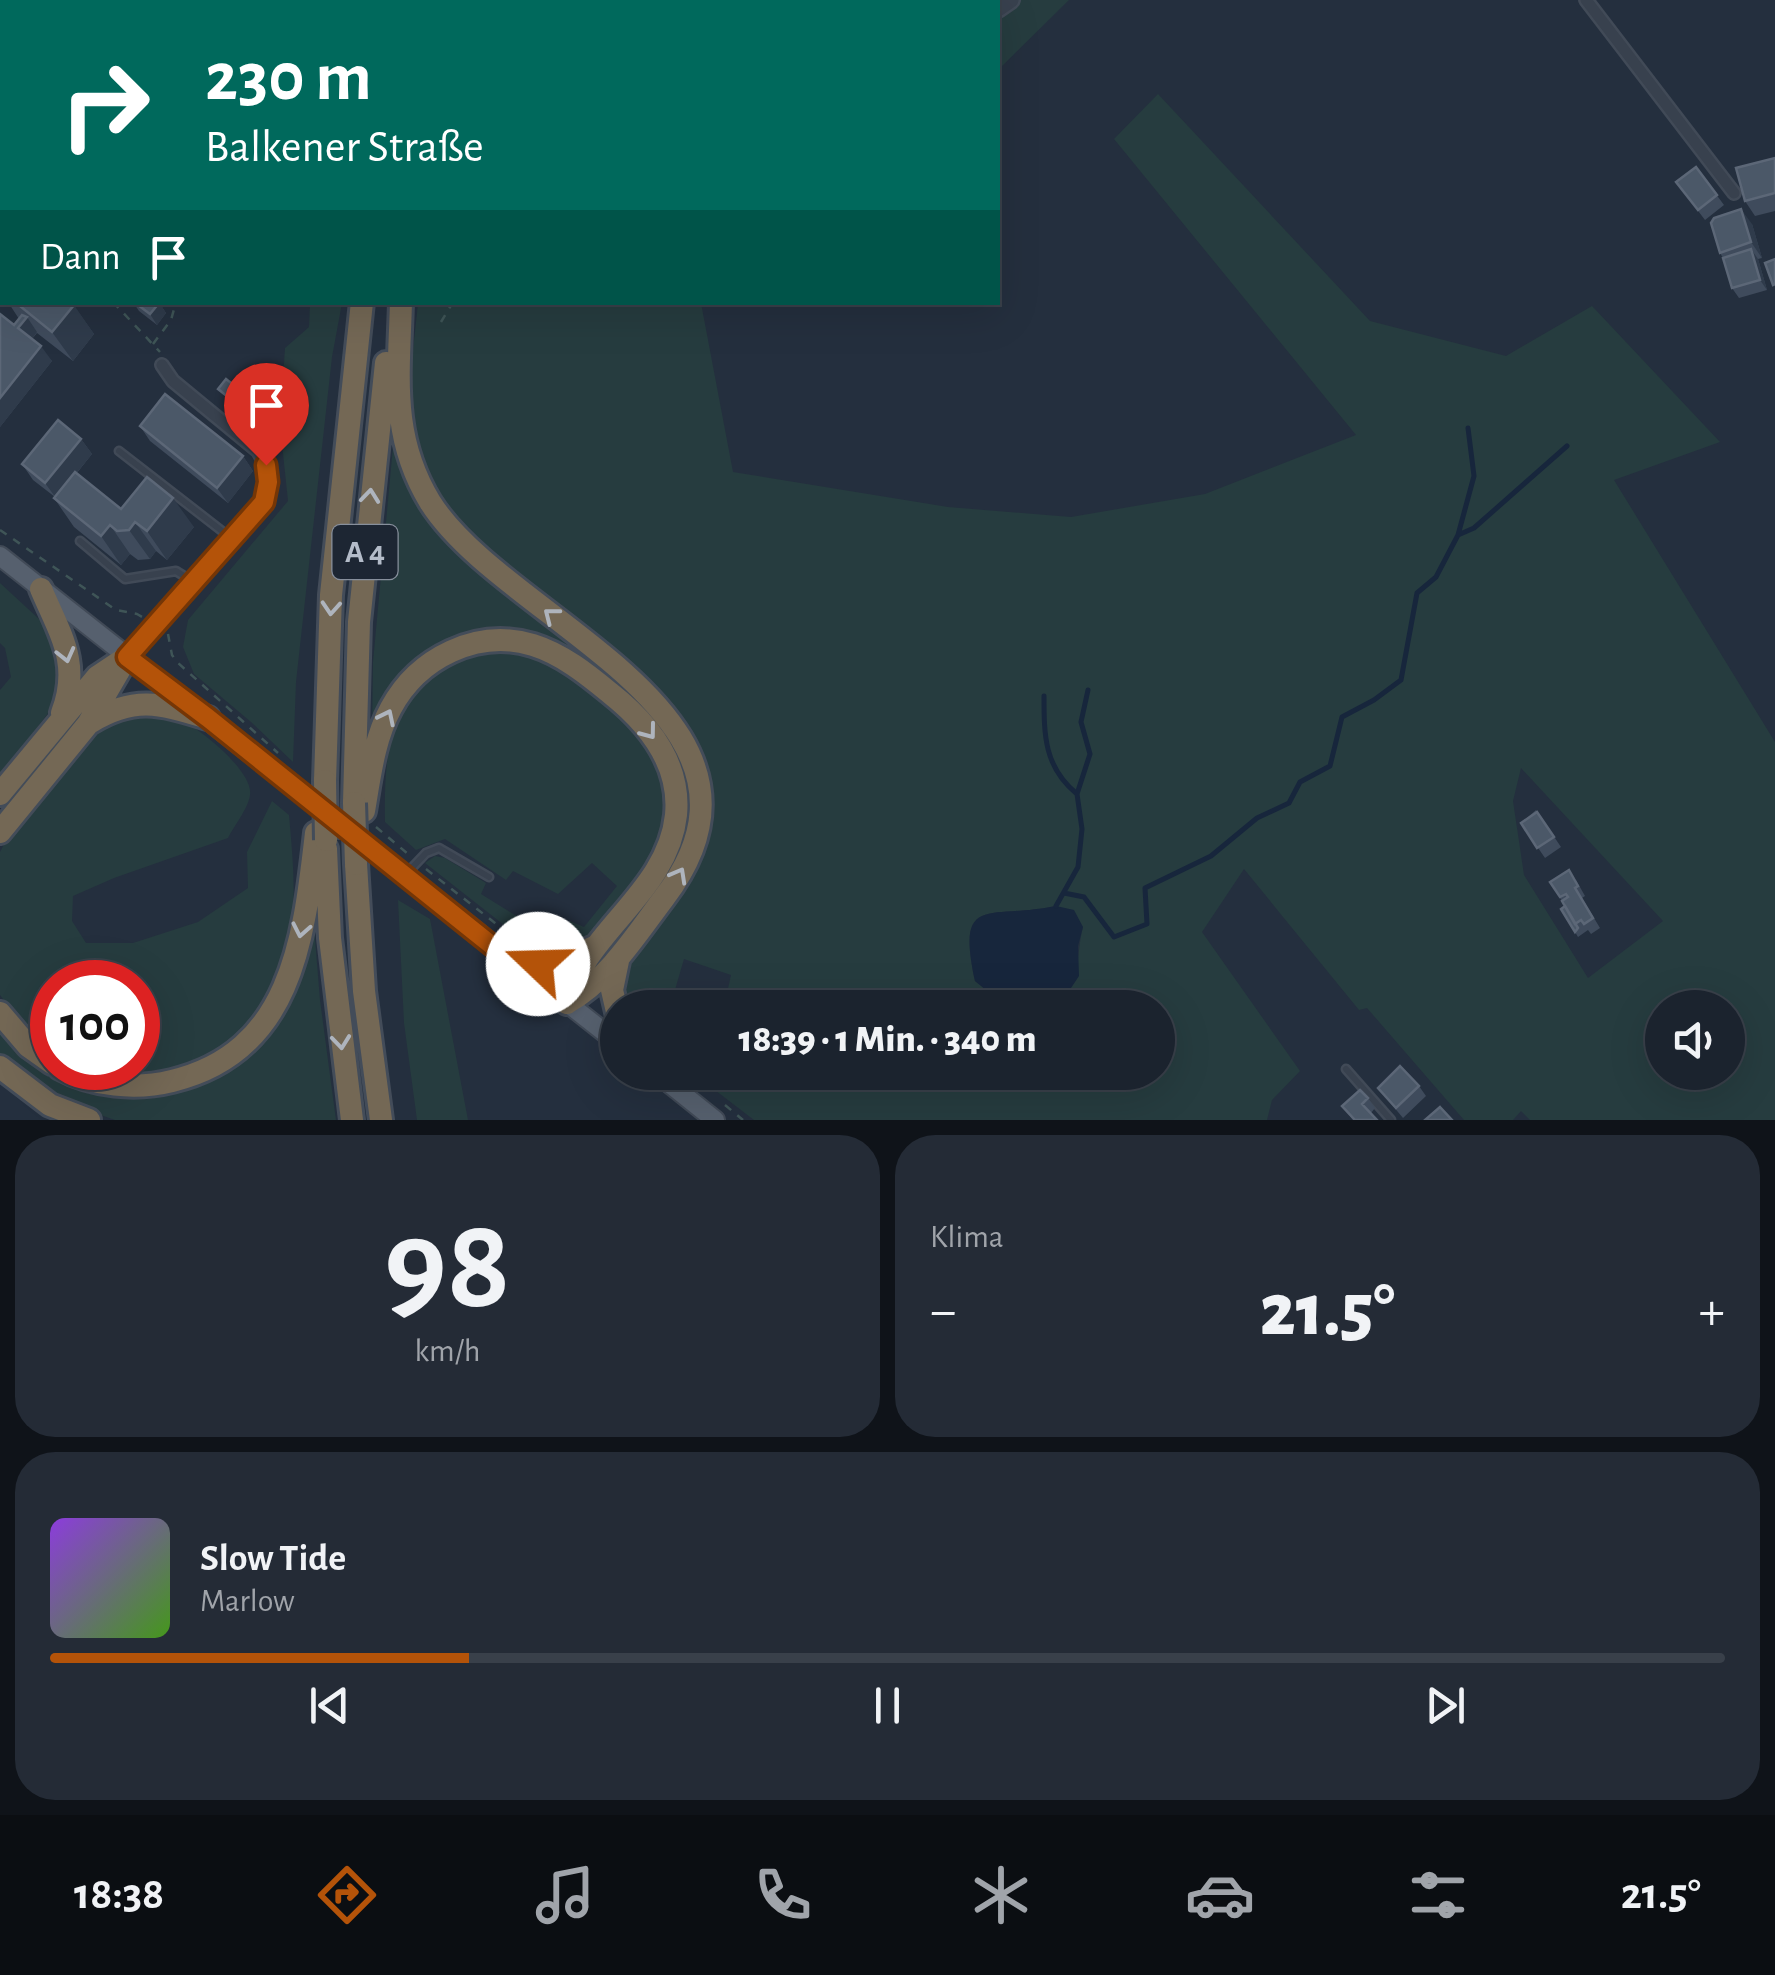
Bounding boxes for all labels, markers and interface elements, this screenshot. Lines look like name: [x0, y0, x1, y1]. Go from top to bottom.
icon: right: [40, 40, 170, 170]
text: 230 m: [205, 43, 372, 113]
text: Balkener Straße: [205, 125, 484, 170]
icon: arrive: [141, 230, 196, 285]
text: Dann: [40, 239, 121, 277]
pin: [224, 363, 309, 466]
icon: arrive: [239, 378, 294, 433]
one-way arrow: [359, 488, 381, 504]
road number: A 4: [332, 525, 398, 579]
one-way arrow: [320, 601, 342, 617]
one-way arrow: [544, 610, 562, 627]
one-way arrow: [55, 646, 76, 663]
one-way arrow: [375, 709, 395, 727]
one-way arrow: [638, 721, 655, 739]
one-way arrow: [666, 868, 686, 886]
position arrow: [486, 912, 590, 1016]
one-way arrow: [292, 921, 313, 938]
speed limit sign: 100: [30, 960, 160, 1090]
map controls: [1645, 990, 1745, 1090]
button: sound: [1645, 990, 1745, 1090]
text: 18:39 · 1 Min. · 340 m: [739, 1021, 1036, 1059]
one-way arrow: [330, 1035, 352, 1051]
text: 98: [384, 1202, 511, 1332]
text: Klima: [930, 1221, 1004, 1253]
text: 21.5°: [1260, 1274, 1395, 1349]
text: −: [930, 1284, 956, 1339]
text: +: [1699, 1284, 1725, 1339]
text: km/h: [414, 1335, 481, 1367]
text: Slow Tide: [200, 1540, 346, 1578]
text: Marlow: [200, 1585, 295, 1617]
icon: previous: [302, 1678, 357, 1733]
icon: pause: [860, 1678, 915, 1733]
icon: next: [1418, 1678, 1473, 1733]
icon: directions: [312, 1860, 382, 1930]
icon: music: [530, 1860, 600, 1930]
icon: phone: [748, 1860, 818, 1930]
icon: climate: [966, 1860, 1036, 1930]
icon: car: [1185, 1860, 1255, 1930]
icon: filters: [1403, 1860, 1473, 1930]
text: 18:38: [74, 1872, 164, 1917]
text: 21.5°: [1621, 1872, 1701, 1917]

